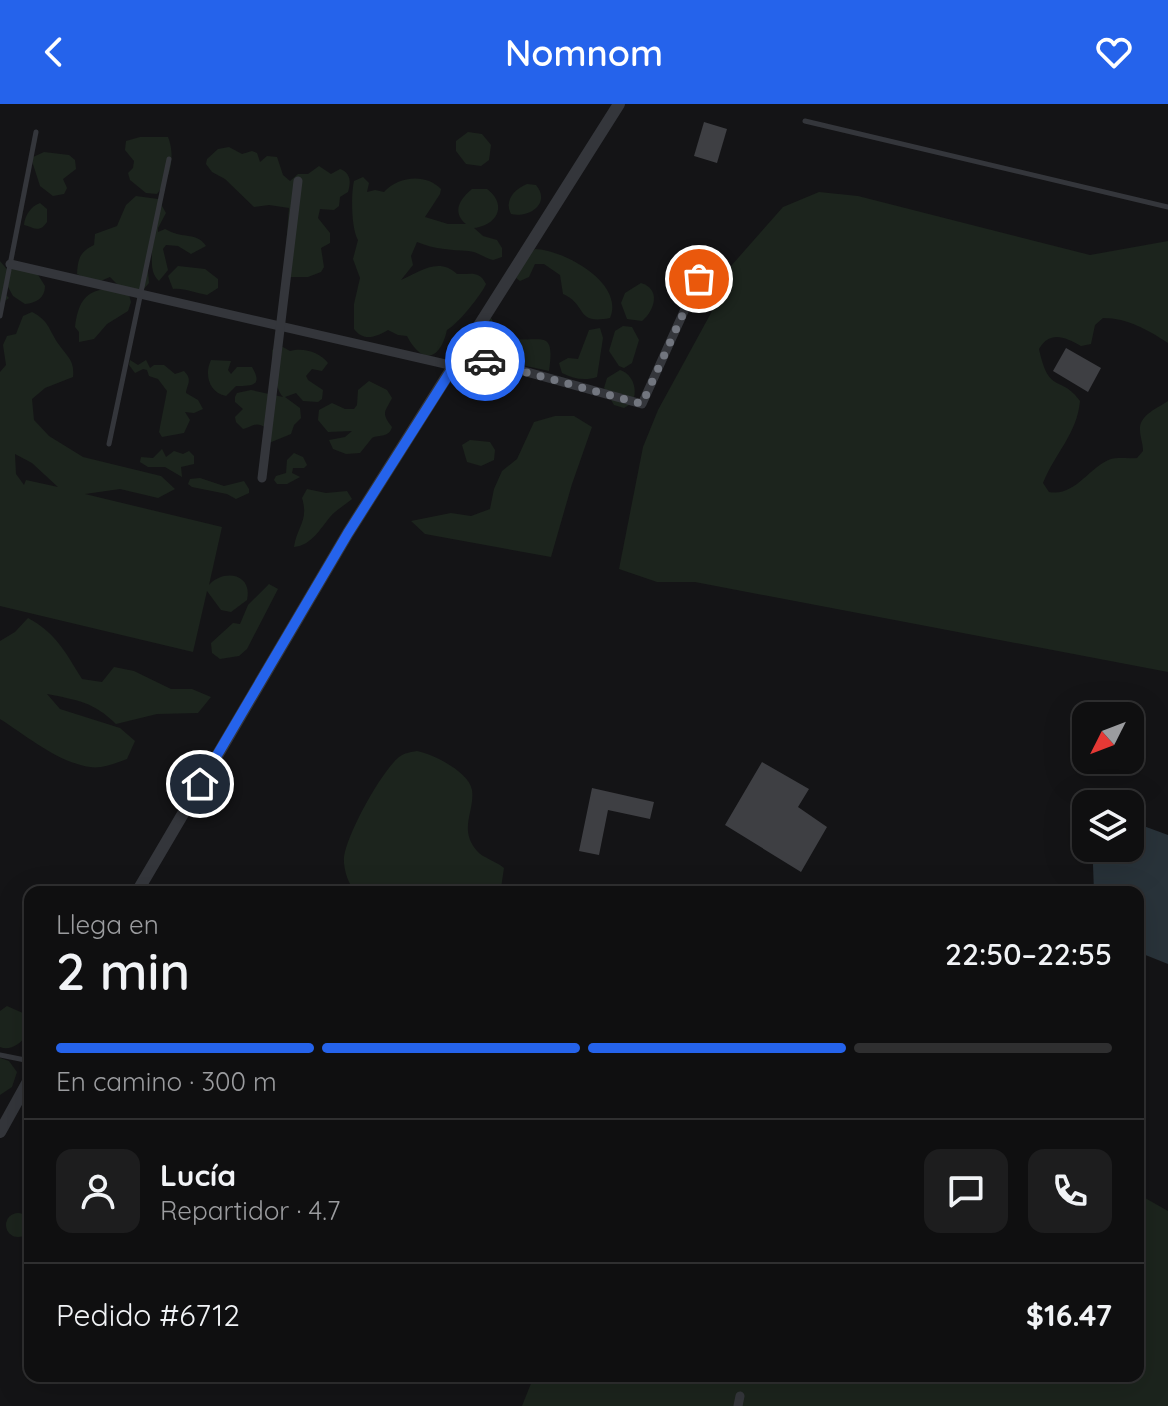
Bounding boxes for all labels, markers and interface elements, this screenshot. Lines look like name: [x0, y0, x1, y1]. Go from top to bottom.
icon: back: [32, 30, 76, 74]
text: Nomnom: [505, 30, 663, 75]
icon: heart: [1092, 30, 1136, 74]
pin: [665, 245, 733, 313]
icon: bag: [677, 257, 721, 301]
courier: [445, 321, 525, 401]
icon: car: [463, 339, 507, 383]
north arrow: [1072, 702, 1144, 774]
map controls: [1072, 702, 1144, 862]
pin: [166, 750, 234, 818]
icon: home: [178, 762, 222, 806]
button: layers: [1072, 790, 1144, 862]
text: Llega en: [56, 908, 159, 941]
text: 22:50–22:55: [945, 935, 1112, 973]
text: 2 min: [56, 938, 190, 1003]
text: En camino · 300 m: [56, 1065, 277, 1098]
button: person: [56, 1149, 140, 1233]
button: chat: [924, 1149, 1008, 1233]
button: phone: [1028, 1149, 1112, 1233]
text: Lucía: [160, 1156, 236, 1194]
text: Repartidor · 4.7: [160, 1194, 340, 1227]
text: Pedido #6712: [56, 1296, 240, 1334]
text: $16.47: [1026, 1296, 1112, 1334]

